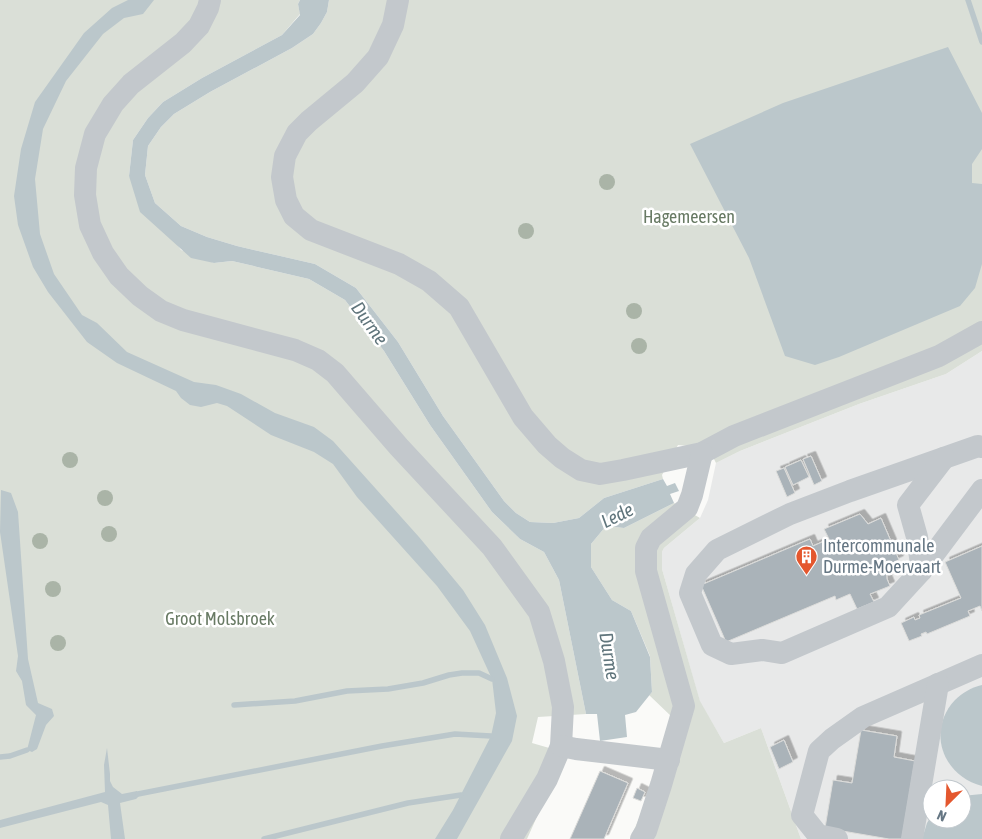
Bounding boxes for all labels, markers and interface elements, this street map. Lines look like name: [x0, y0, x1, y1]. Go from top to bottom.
park label: Hagemeersen: [643, 206, 735, 227]
water label: Durme: [347, 297, 393, 349]
water label: Lede: [597, 498, 637, 532]
place label: Intercommunale Durme-Moervaart: [823, 535, 941, 577]
building icon: Intercommunale Durme-Moervaart: [795, 544, 819, 575]
park label: Groot Molsbroek: [165, 608, 275, 629]
water label: Durme: [595, 631, 625, 681]
north arrow: [922, 779, 972, 829]
text: N: [935, 807, 949, 825]

